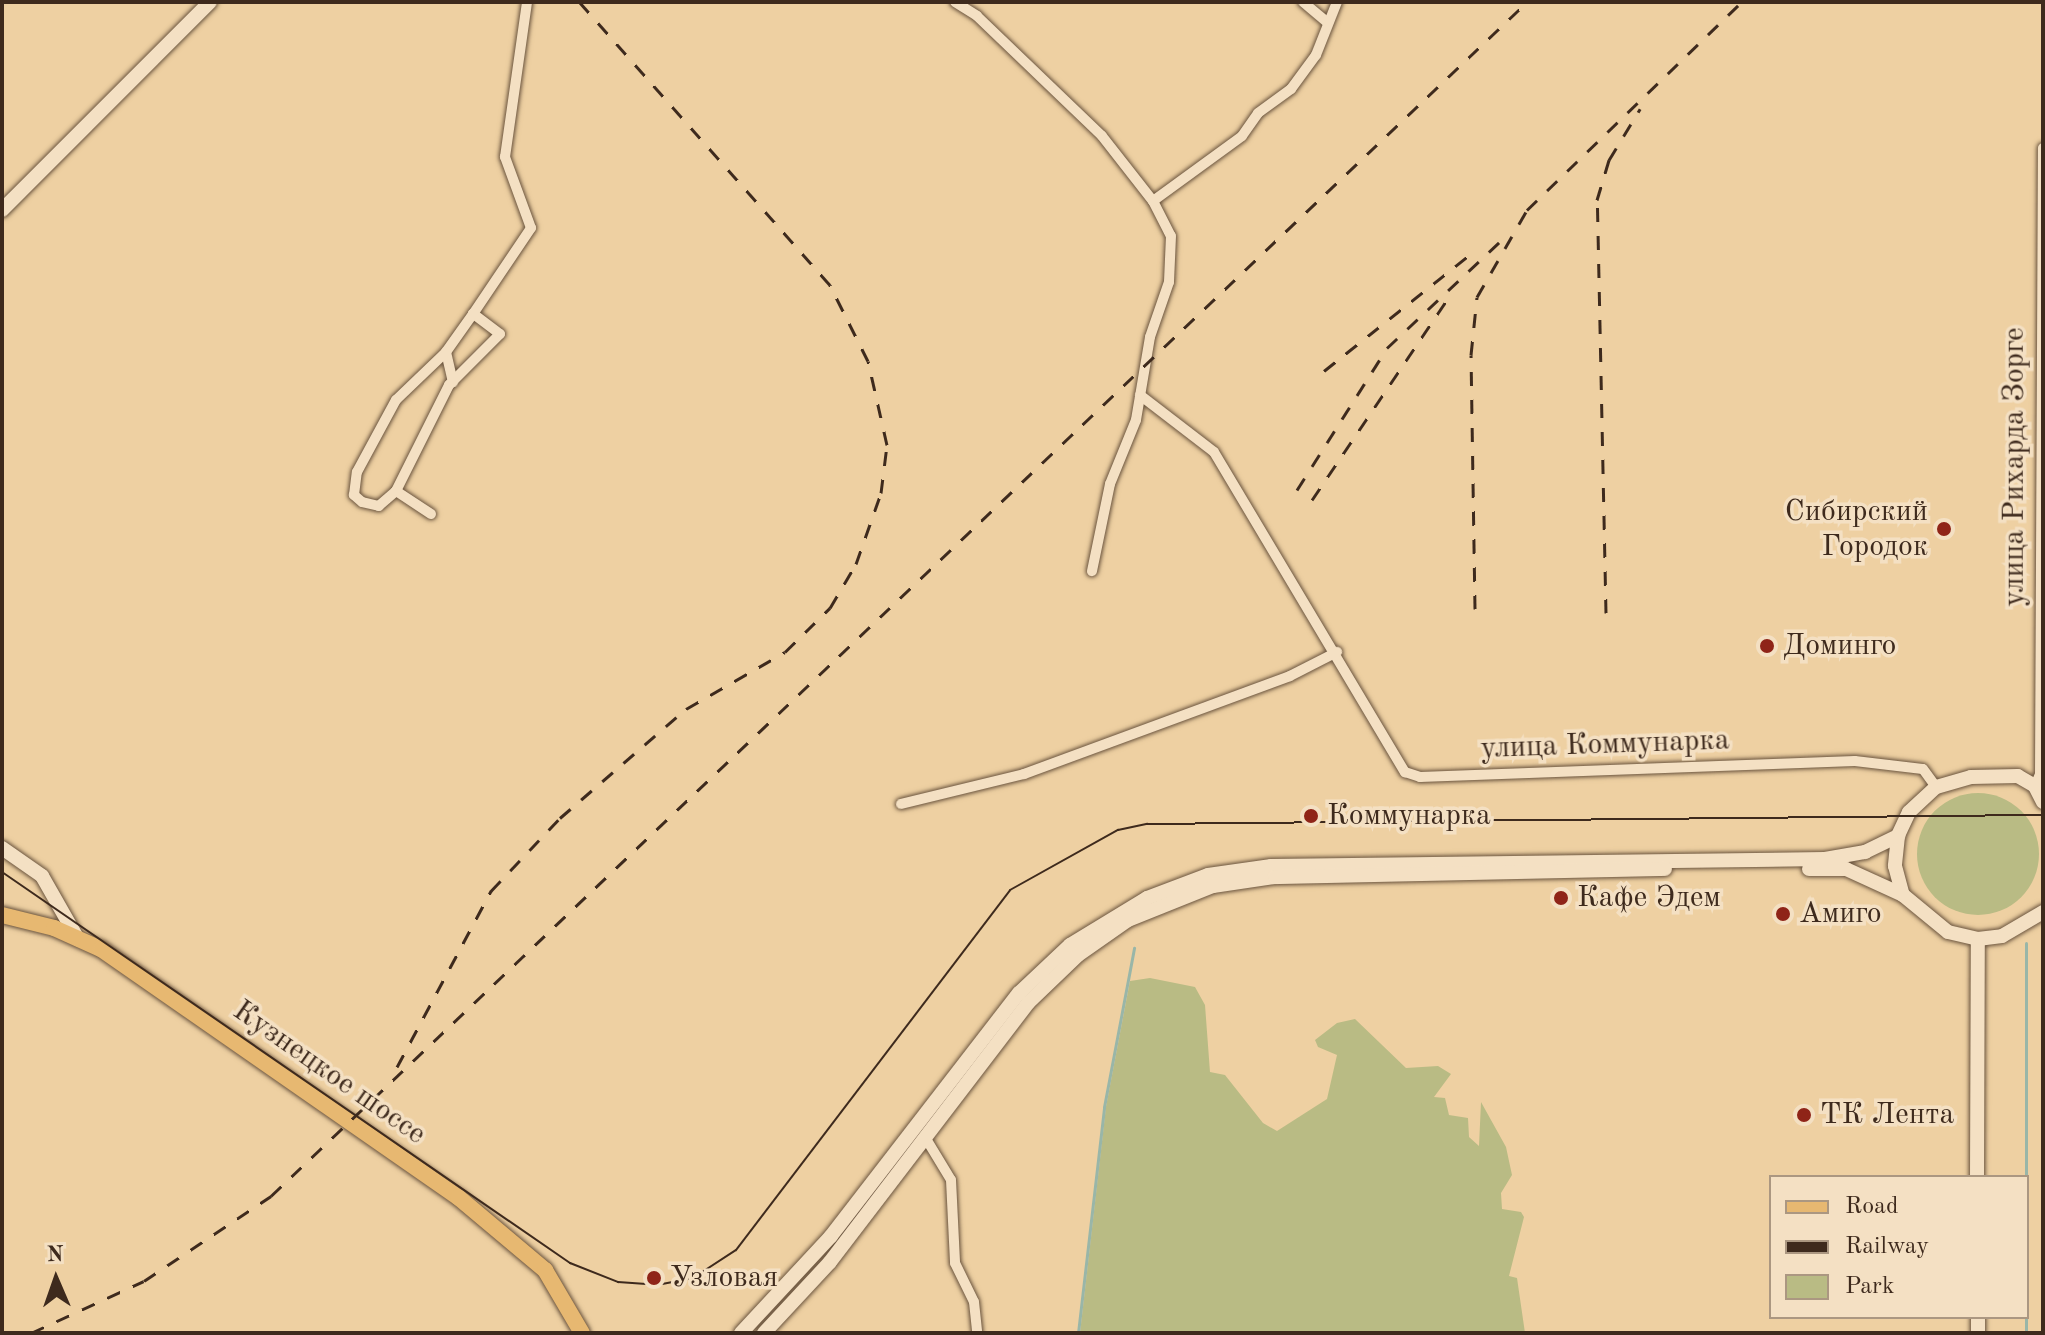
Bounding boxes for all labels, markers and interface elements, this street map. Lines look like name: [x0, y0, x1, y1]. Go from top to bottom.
street label: улица Рихарда Зорге: [1997, 327, 2033, 607]
place label: Сибирский Городок: [1785, 494, 1928, 564]
marker: Сибирский Городок: [1935, 520, 1953, 538]
place label: Доминго: [1783, 628, 1896, 664]
marker: Доминго: [1758, 637, 1776, 655]
street label: улица Коммунарка: [1480, 723, 1730, 767]
place label: Коммунарка: [1327, 798, 1491, 834]
marker: Коммунарка: [1302, 807, 1320, 825]
place label: Кафе Эдем: [1577, 880, 1721, 916]
marker: Кафе Эдем: [1552, 889, 1570, 907]
place label: Амиго: [1799, 896, 1882, 932]
marker: Амиго: [1774, 905, 1792, 923]
street label: Кузнецкое шоссе: [226, 993, 432, 1153]
place label: ТК Лента: [1820, 1097, 1954, 1133]
marker: ТК Лента: [1795, 1106, 1813, 1124]
legend: [1769, 1175, 2029, 1319]
text: Road: [1845, 1195, 1898, 1219]
text: Railway: [1845, 1235, 1929, 1259]
north arrow: [16, 1239, 96, 1319]
text: N: [46, 1244, 64, 1266]
place label: Узловая: [670, 1260, 778, 1296]
marker: Узловая: [645, 1269, 663, 1287]
text: Park: [1845, 1275, 1894, 1299]

